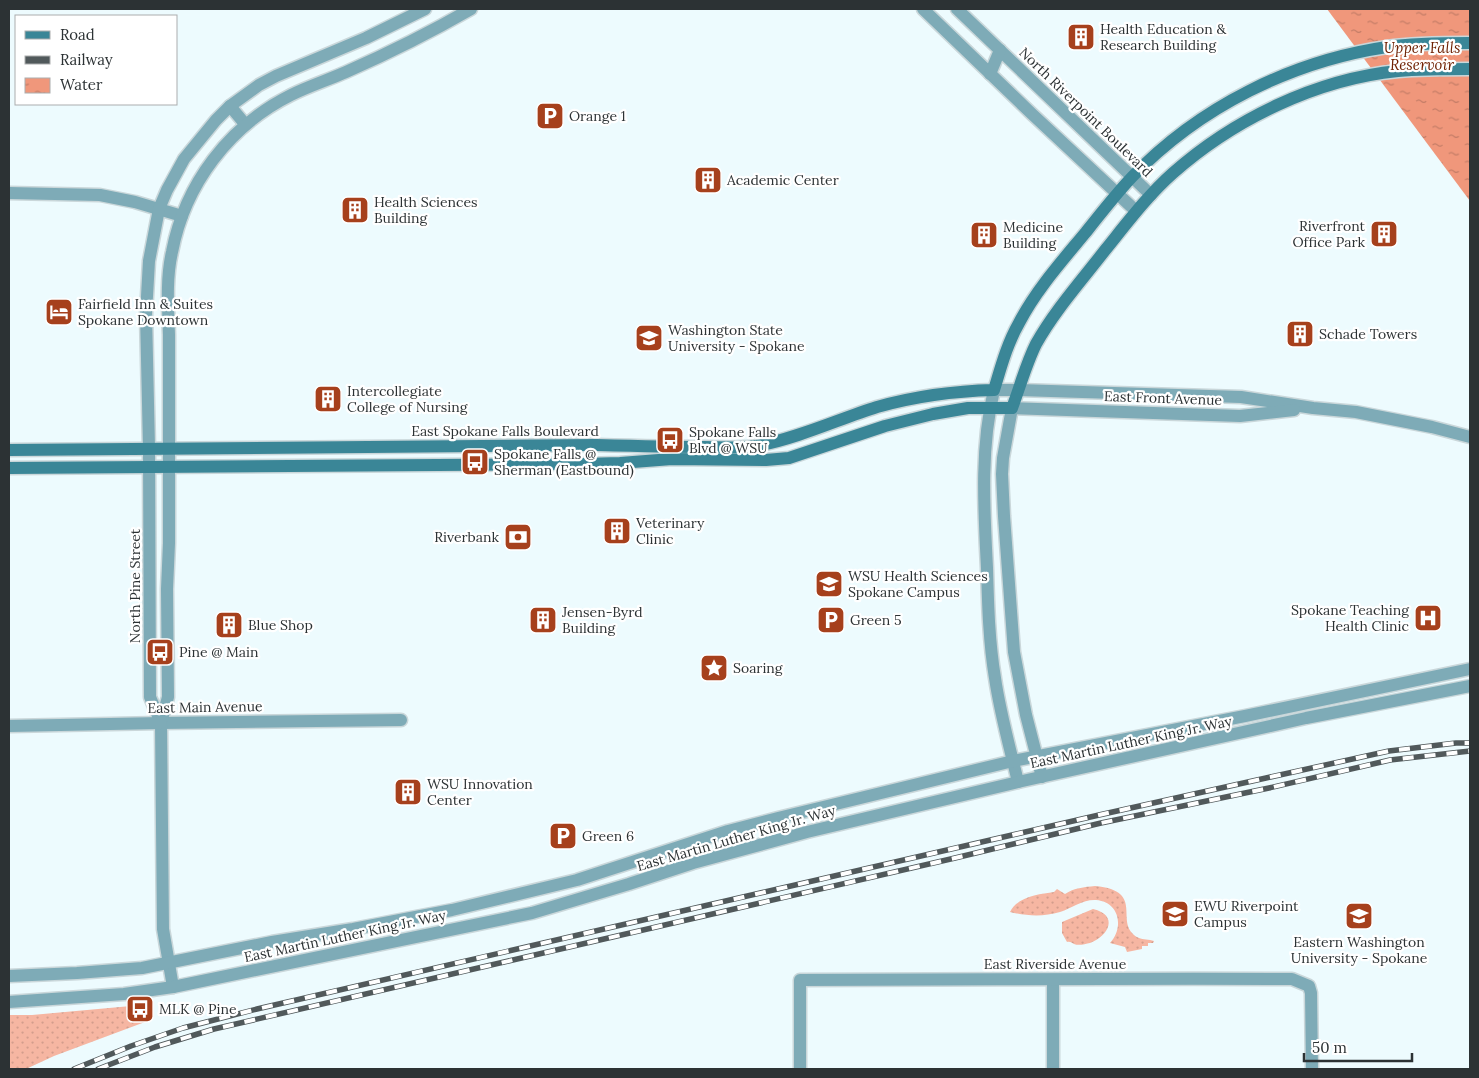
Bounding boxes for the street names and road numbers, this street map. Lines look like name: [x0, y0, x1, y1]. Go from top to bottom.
street label: North Riverpoint Boulevard: [1015, 43, 1157, 181]
street label: East Front Avenue: [1104, 387, 1223, 409]
street label: East Spokane Falls Boulevard: [411, 422, 599, 440]
street label: North Pine Street: [126, 528, 144, 643]
street label: East Main Avenue: [147, 697, 263, 717]
street label: East Martin Luther King Jr. Way: [1028, 712, 1234, 772]
street label: East Martin Luther King Jr. Way: [635, 801, 838, 875]
street label: East Martin Luther King Jr. Way: [242, 906, 448, 966]
street label: East Riverside Avenue: [984, 955, 1127, 973]

